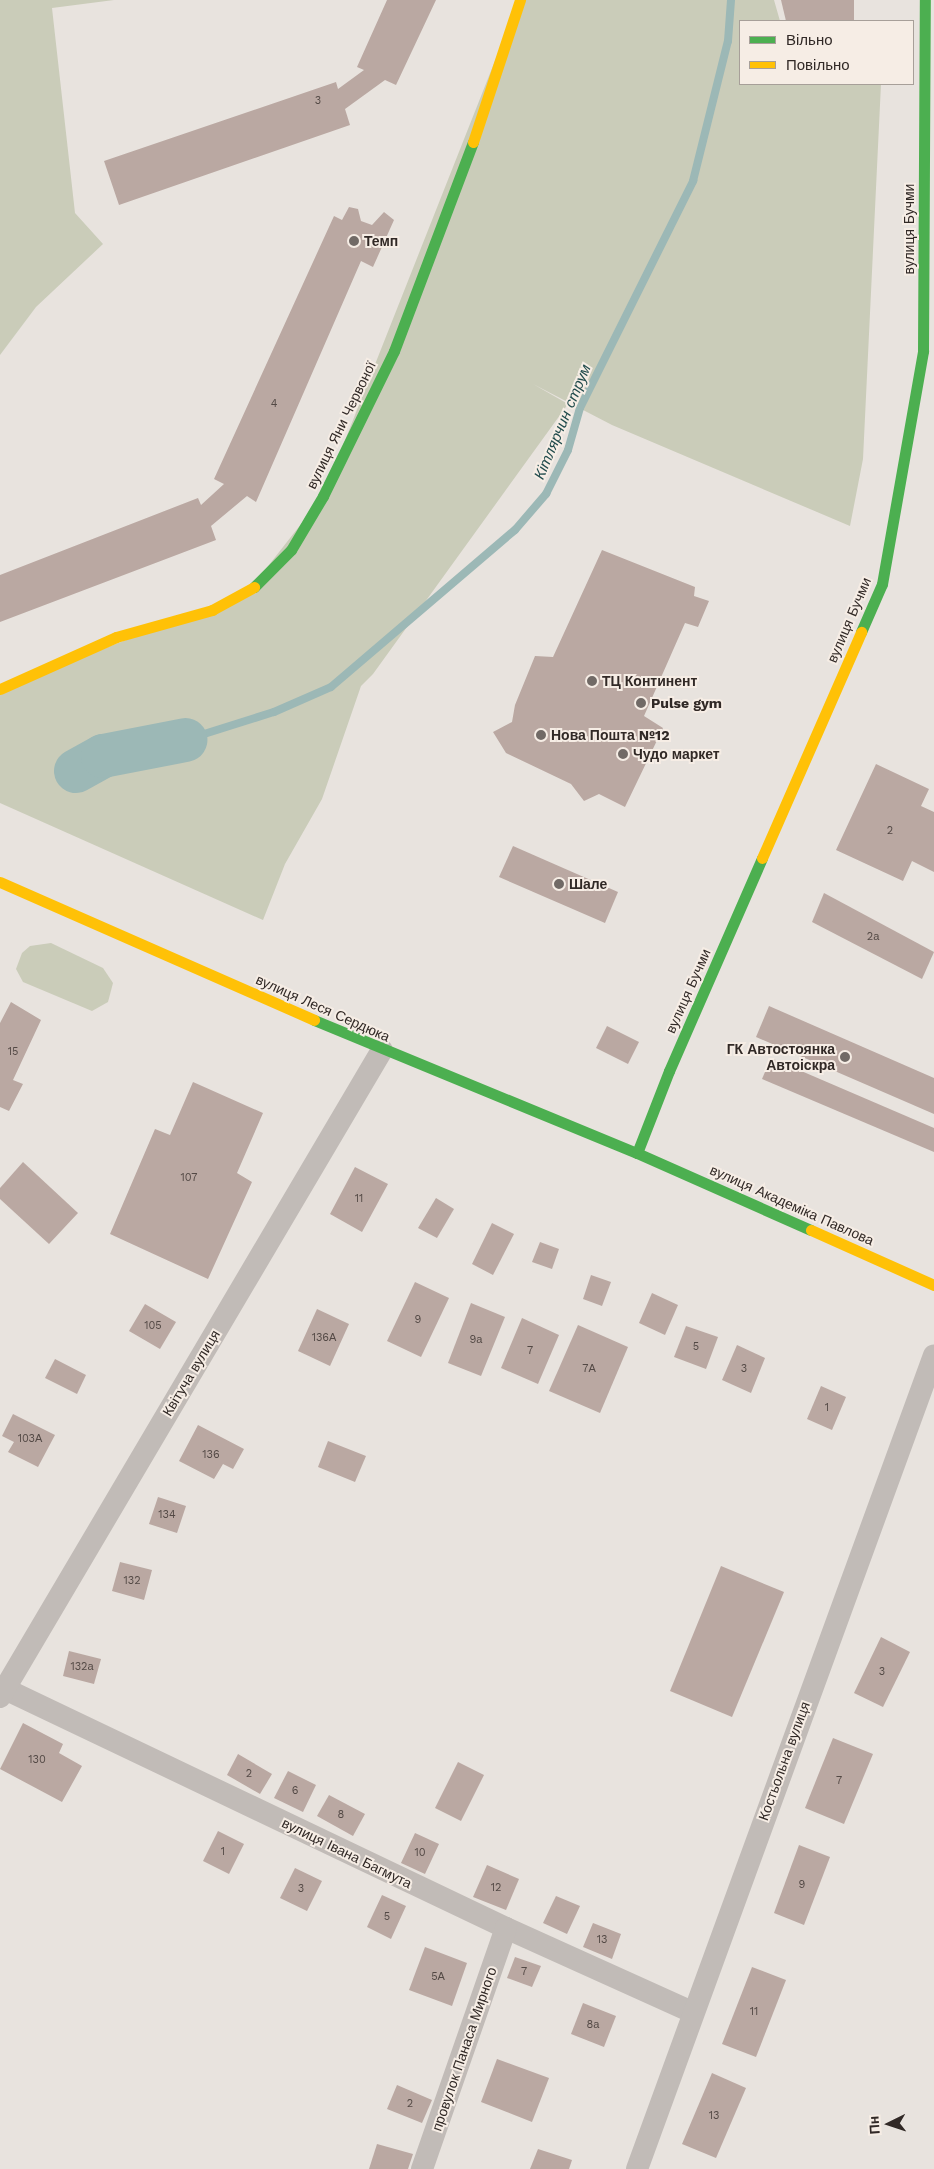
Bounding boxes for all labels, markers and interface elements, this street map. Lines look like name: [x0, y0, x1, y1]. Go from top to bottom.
legend: [739, 20, 914, 85]
text: Вільно: [786, 31, 833, 49]
text: Повільно: [786, 56, 850, 74]
house number: 3: [315, 94, 321, 108]
street label: вулиця Бучми: [901, 184, 917, 274]
place label: Темп: [364, 233, 398, 249]
marker: Темп: [348, 235, 360, 247]
street label: вулиця Яни Червоної: [303, 358, 379, 492]
water label: Кітлярчин струм: [531, 362, 595, 482]
house number: 4: [271, 397, 277, 411]
street label: вулиця Бучми: [824, 575, 874, 665]
place label: ТЦ Континент: [602, 673, 697, 689]
marker: ТЦ Континент: [586, 675, 598, 687]
place label: Pulse gym: [651, 695, 722, 711]
marker: Pulse gym: [635, 697, 647, 709]
place label: Нова Пошта №12: [551, 727, 669, 743]
marker: Нова Пошта №12: [535, 729, 547, 741]
place label: Чудо маркет: [633, 746, 720, 762]
marker: Чудо маркет: [617, 748, 629, 760]
house number: 2: [887, 824, 893, 838]
place label: Шале: [569, 876, 607, 892]
marker: Шале: [553, 878, 565, 890]
house number: 2а: [867, 930, 879, 944]
street label: вулиця Бучми: [662, 946, 714, 1036]
street label: вулиця Леся Сердюка: [253, 971, 393, 1045]
place label: ГК Автостоянка Автоіскра: [727, 1041, 835, 1074]
house number: 15: [8, 1045, 18, 1059]
marker: ГК Автостоянка Автоіскра: [839, 1051, 851, 1063]
street label: вулиця Академіка Павлова: [707, 1161, 877, 1249]
house number: 107: [180, 1171, 198, 1185]
house number: 11: [355, 1192, 363, 1206]
house number: 9: [415, 1313, 421, 1327]
house number: 105: [144, 1319, 162, 1333]
street label: Квітуча вулиця: [159, 1327, 223, 1419]
house number: 136А: [312, 1331, 336, 1345]
house number: 9а: [470, 1333, 482, 1347]
house number: 5: [693, 1340, 699, 1354]
house number: 7: [527, 1344, 533, 1358]
house number: 7А: [582, 1362, 596, 1376]
house number: 3: [741, 1362, 747, 1376]
house number: 1: [825, 1401, 829, 1415]
house number: 103А: [18, 1432, 42, 1446]
house number: 136: [202, 1448, 220, 1462]
house number: 134: [158, 1508, 176, 1522]
house number: 132: [123, 1574, 141, 1588]
house number: 132а: [70, 1660, 94, 1674]
house number: 3: [879, 1665, 885, 1679]
street label: Костьольна вулиця: [755, 1699, 813, 1823]
house number: 130: [28, 1753, 46, 1767]
house number: 2: [246, 1767, 252, 1781]
house number: 7: [836, 1774, 842, 1788]
house number: 6: [292, 1784, 298, 1798]
house number: 8: [338, 1808, 344, 1822]
street label: вулиця Івана Багмута: [279, 1814, 415, 1892]
house number: 1: [221, 1845, 225, 1859]
house number: 10: [414, 1846, 426, 1860]
house number: 9: [799, 1878, 805, 1892]
house number: 12: [491, 1881, 501, 1895]
house number: 3: [298, 1882, 304, 1896]
house number: 5: [384, 1910, 390, 1924]
house number: 13: [597, 1933, 607, 1947]
street label: провулок Панаса Мирного: [428, 1965, 500, 2133]
house number: 7: [521, 1965, 527, 1979]
house number: 5А: [431, 1970, 445, 1984]
house number: 11: [750, 2005, 758, 2019]
house number: 8а: [587, 2018, 599, 2032]
house number: 2: [407, 2097, 413, 2111]
north arrow: [864, 2099, 914, 2149]
house number: 13: [709, 2109, 719, 2123]
text: Пн: [865, 2115, 883, 2135]

